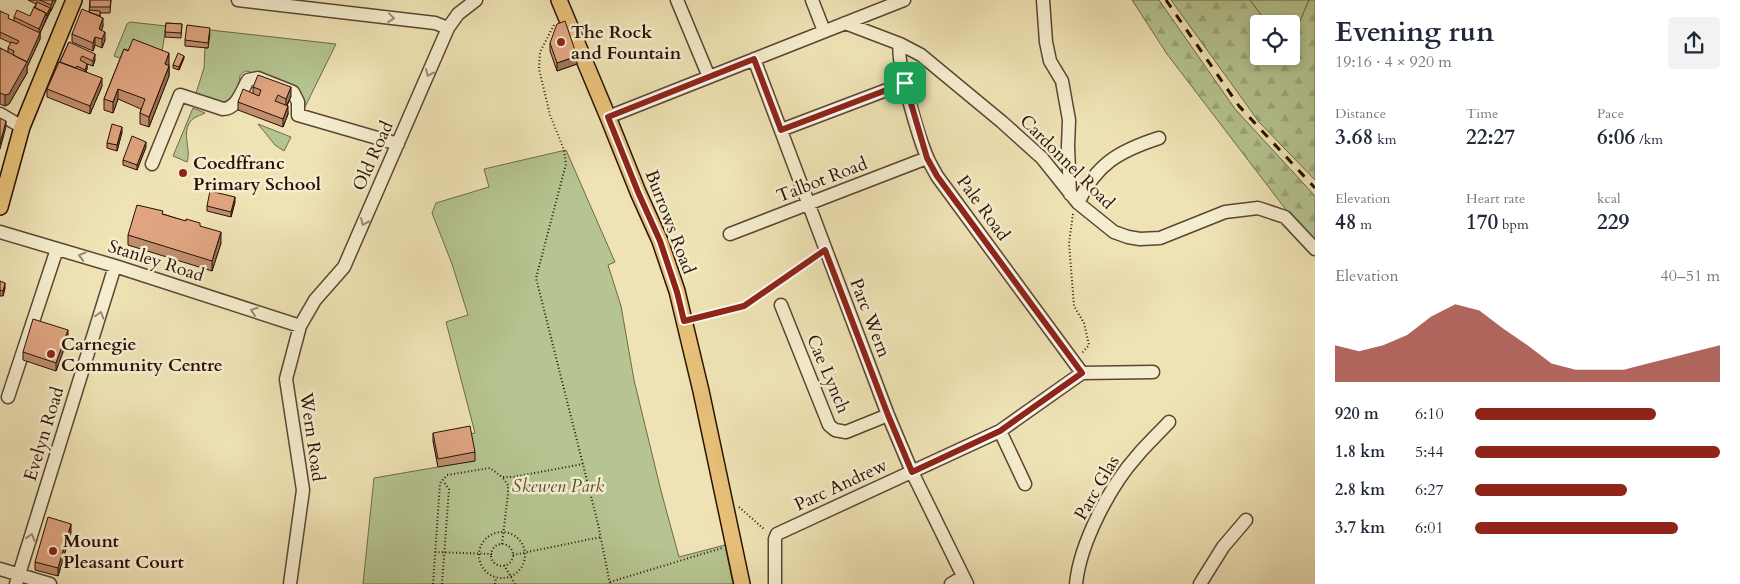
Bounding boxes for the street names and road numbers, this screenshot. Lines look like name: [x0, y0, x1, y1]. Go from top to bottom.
street label: Cardonnel Road: [1014, 109, 1120, 215]
street label: Old Road: [347, 117, 400, 195]
street label: Talbot Road: [773, 151, 871, 209]
street label: Burrows Road: [639, 166, 701, 278]
street label: Pale Road: [951, 170, 1016, 246]
street label: Stanley Road: [105, 234, 208, 288]
street label: Parc Wern: [843, 275, 897, 362]
street label: Cae Lynch: [800, 331, 856, 417]
street label: Evelyn Road: [18, 384, 70, 484]
street label: Wern Road: [293, 390, 331, 483]
street label: Parc Glas: [1069, 451, 1125, 525]
street label: Parc Andrew: [790, 452, 892, 517]

